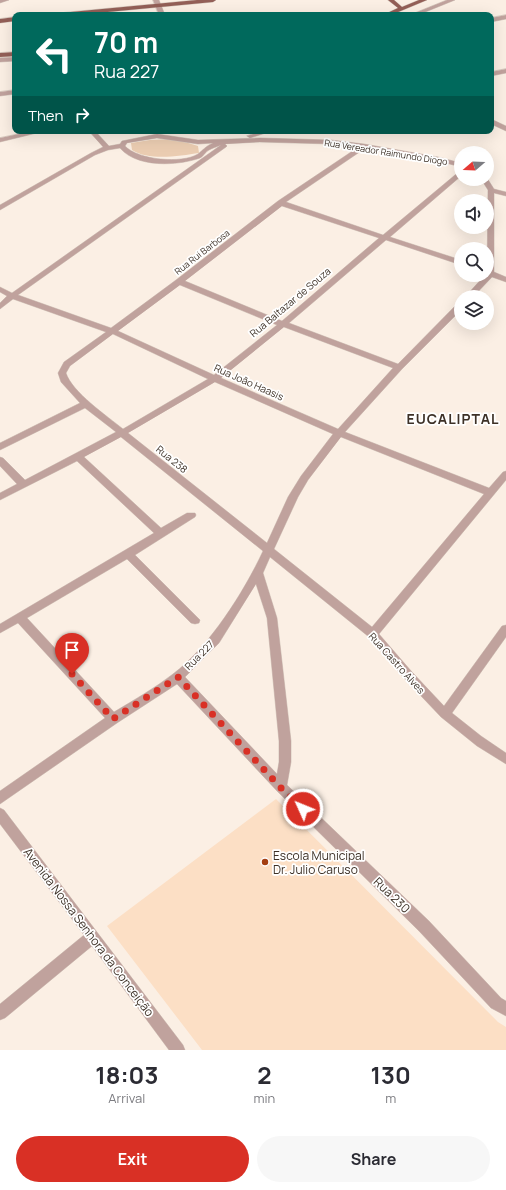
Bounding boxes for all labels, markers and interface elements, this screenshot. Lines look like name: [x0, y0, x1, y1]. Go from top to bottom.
text: 70 m: [94, 23, 158, 61]
icon: left: [28, 28, 80, 80]
text: Rua 227: [94, 59, 159, 83]
icon: right: [71, 104, 93, 126]
text: Then: [28, 105, 63, 126]
street label: Rua Vereador Raimundo Diogo: [323, 136, 449, 168]
north arrow: [454, 146, 494, 186]
map controls: [454, 146, 494, 330]
button: sound: [454, 194, 494, 234]
street label: Rua Rui Barbosa: [172, 226, 232, 278]
button: search: [454, 242, 494, 282]
street label: Rua Baltazar de Souza: [246, 264, 334, 340]
button: layers: [454, 290, 494, 330]
street label: Rua João Haasis: [212, 360, 286, 404]
district label: EUCALIPTAL: [406, 409, 500, 428]
street label: Rua 238: [153, 442, 191, 476]
street label: Rua Castro Alves: [366, 629, 428, 697]
pin: [55, 633, 89, 674]
street label: Rua 227: [181, 637, 217, 673]
icon: arrive: [61, 639, 83, 661]
position arrow: [282, 788, 324, 830]
street label: Avenida Nossa Senhora da Conceição: [20, 844, 158, 1020]
place label: Escola Municipal Dr. Julio Caruso: [273, 847, 365, 878]
marker: Escola Municipal Dr. Julio Caruso: [260, 857, 270, 867]
street label: Rua 230: [370, 873, 414, 917]
text: 18:03: [95, 1058, 158, 1091]
text: 2: [257, 1058, 272, 1091]
text: 130: [371, 1058, 411, 1091]
text: Arrival: [108, 1089, 145, 1107]
text: min: [254, 1089, 275, 1107]
text: m: [385, 1089, 396, 1107]
button: Exit: [16, 1136, 249, 1182]
button: Share: [257, 1136, 490, 1182]

